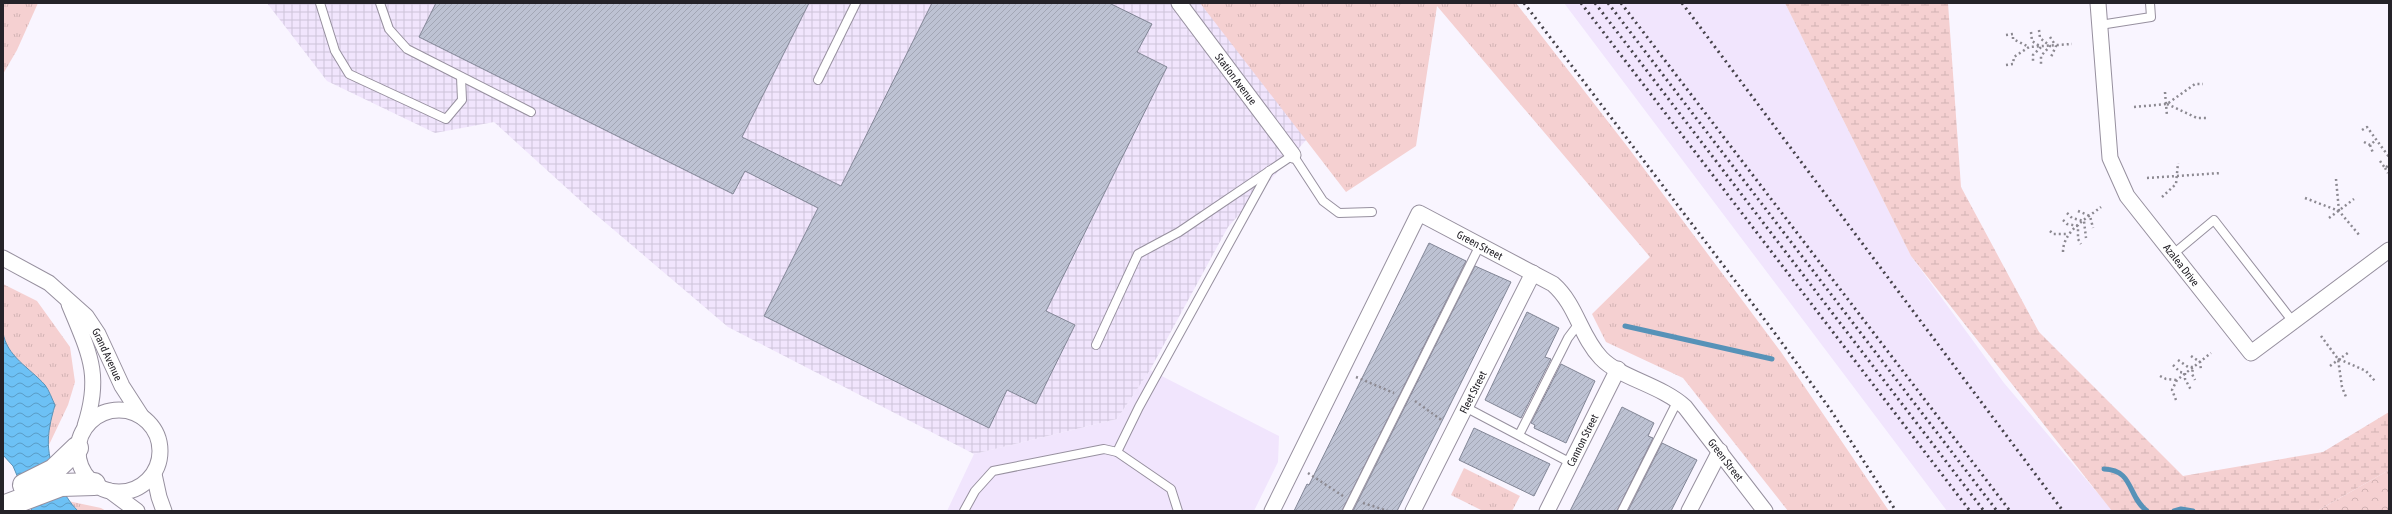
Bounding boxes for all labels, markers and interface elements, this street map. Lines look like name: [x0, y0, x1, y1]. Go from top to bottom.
street label: Station Avenue: [1213, 51, 1259, 107]
street label: Green Street: [1455, 228, 1505, 262]
street label: Azalea Drive: [2161, 242, 2202, 288]
street label: Grand Avenue: [90, 326, 125, 383]
street label: Fleet Street: [1457, 369, 1489, 416]
street label: Cannon Street: [1564, 412, 1600, 469]
street label: Green Street: [1706, 436, 1746, 483]

